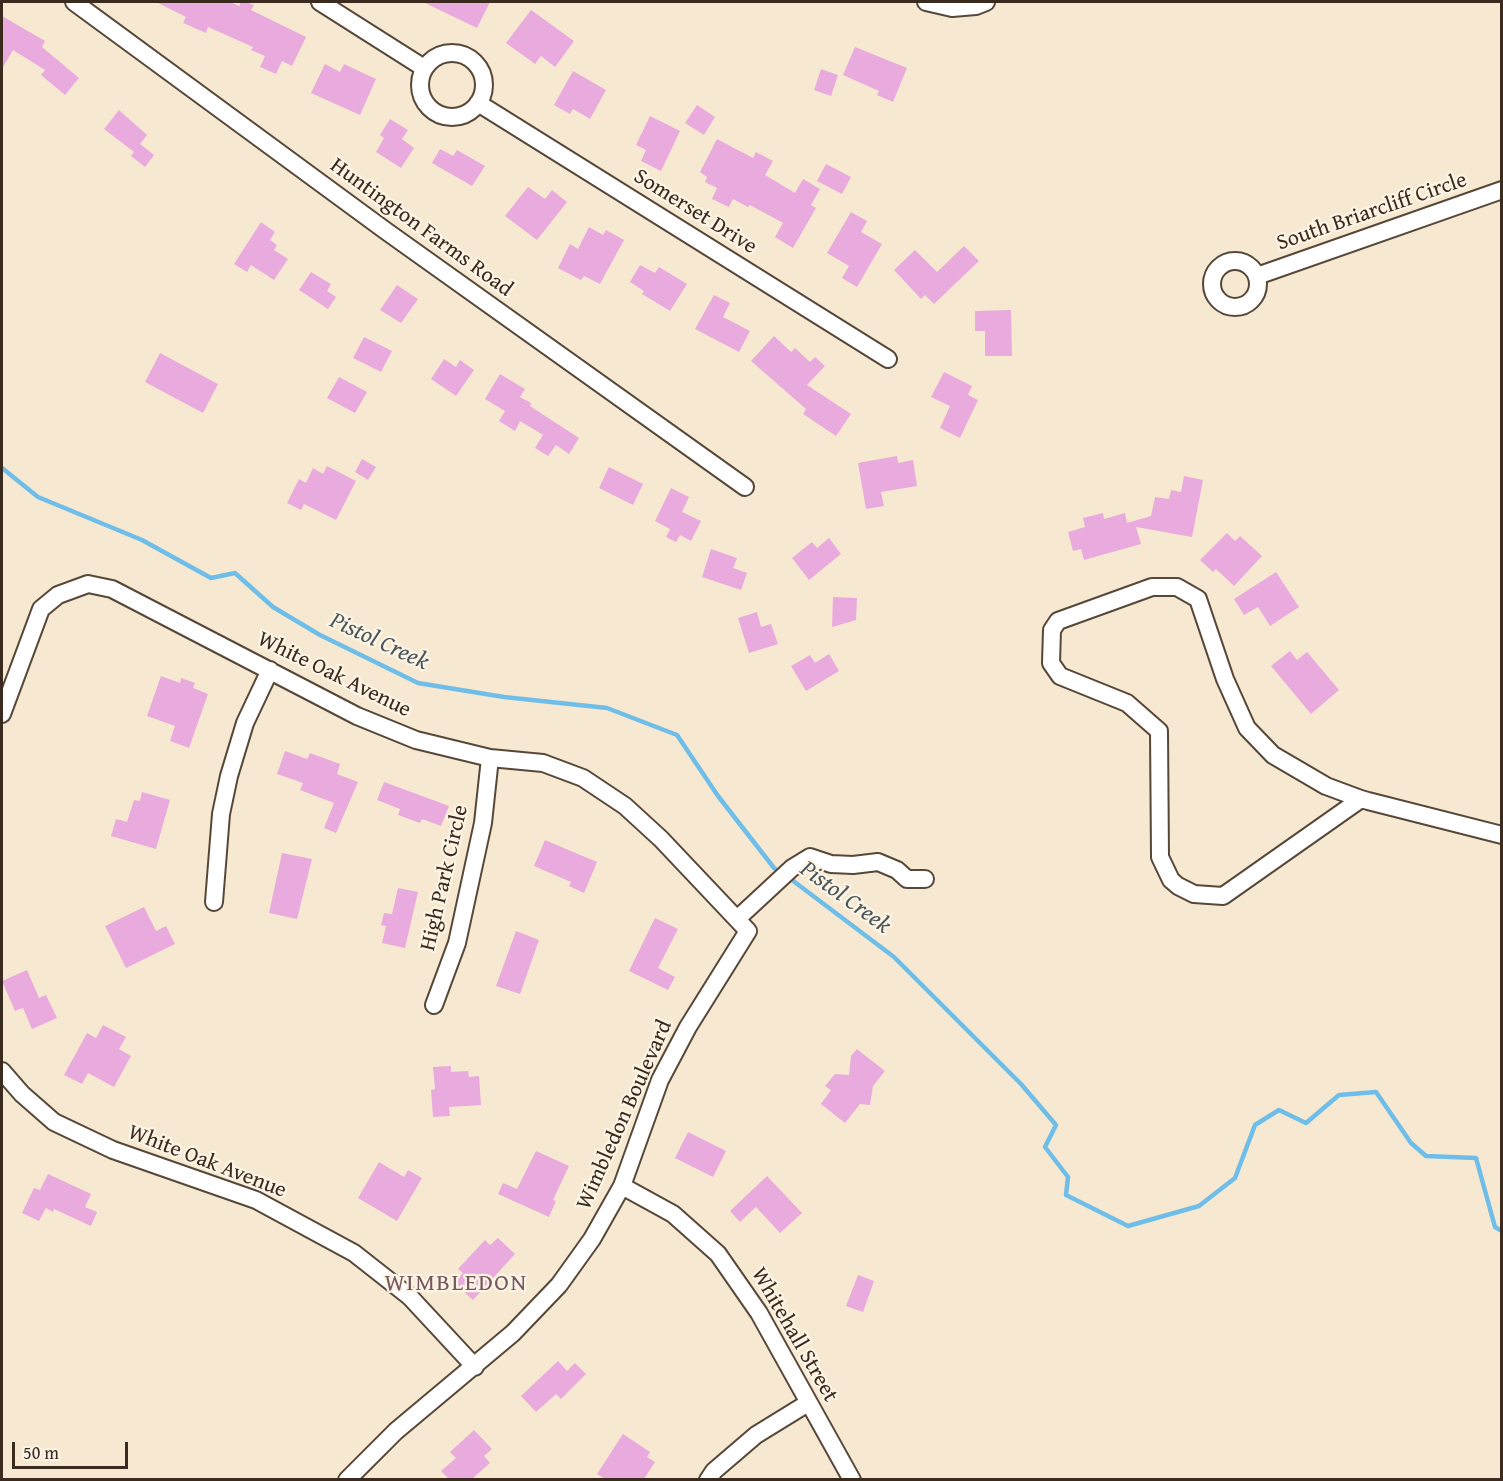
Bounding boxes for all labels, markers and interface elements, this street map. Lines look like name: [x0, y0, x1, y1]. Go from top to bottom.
street label: Huntington Farms Road: [325, 153, 517, 303]
street label: Somerset Drive: [628, 164, 762, 260]
street label: South Briarcliff Circle: [1274, 167, 1470, 257]
water label: Pistol Creek: [325, 607, 433, 677]
street label: White Oak Avenue: [253, 626, 415, 724]
street label: High Park Circle: [415, 802, 475, 954]
water label: Pistol Creek: [794, 855, 896, 941]
street label: Wimbledon Boulevard: [571, 1016, 679, 1214]
street label: White Oak Avenue: [124, 1120, 290, 1204]
street label: Whitehall Street: [745, 1263, 843, 1407]
district label: WIMBLEDON: [384, 1270, 528, 1298]
scale bar: [15, 1430, 130, 1468]
text: 50 m: [23, 1439, 59, 1466]

